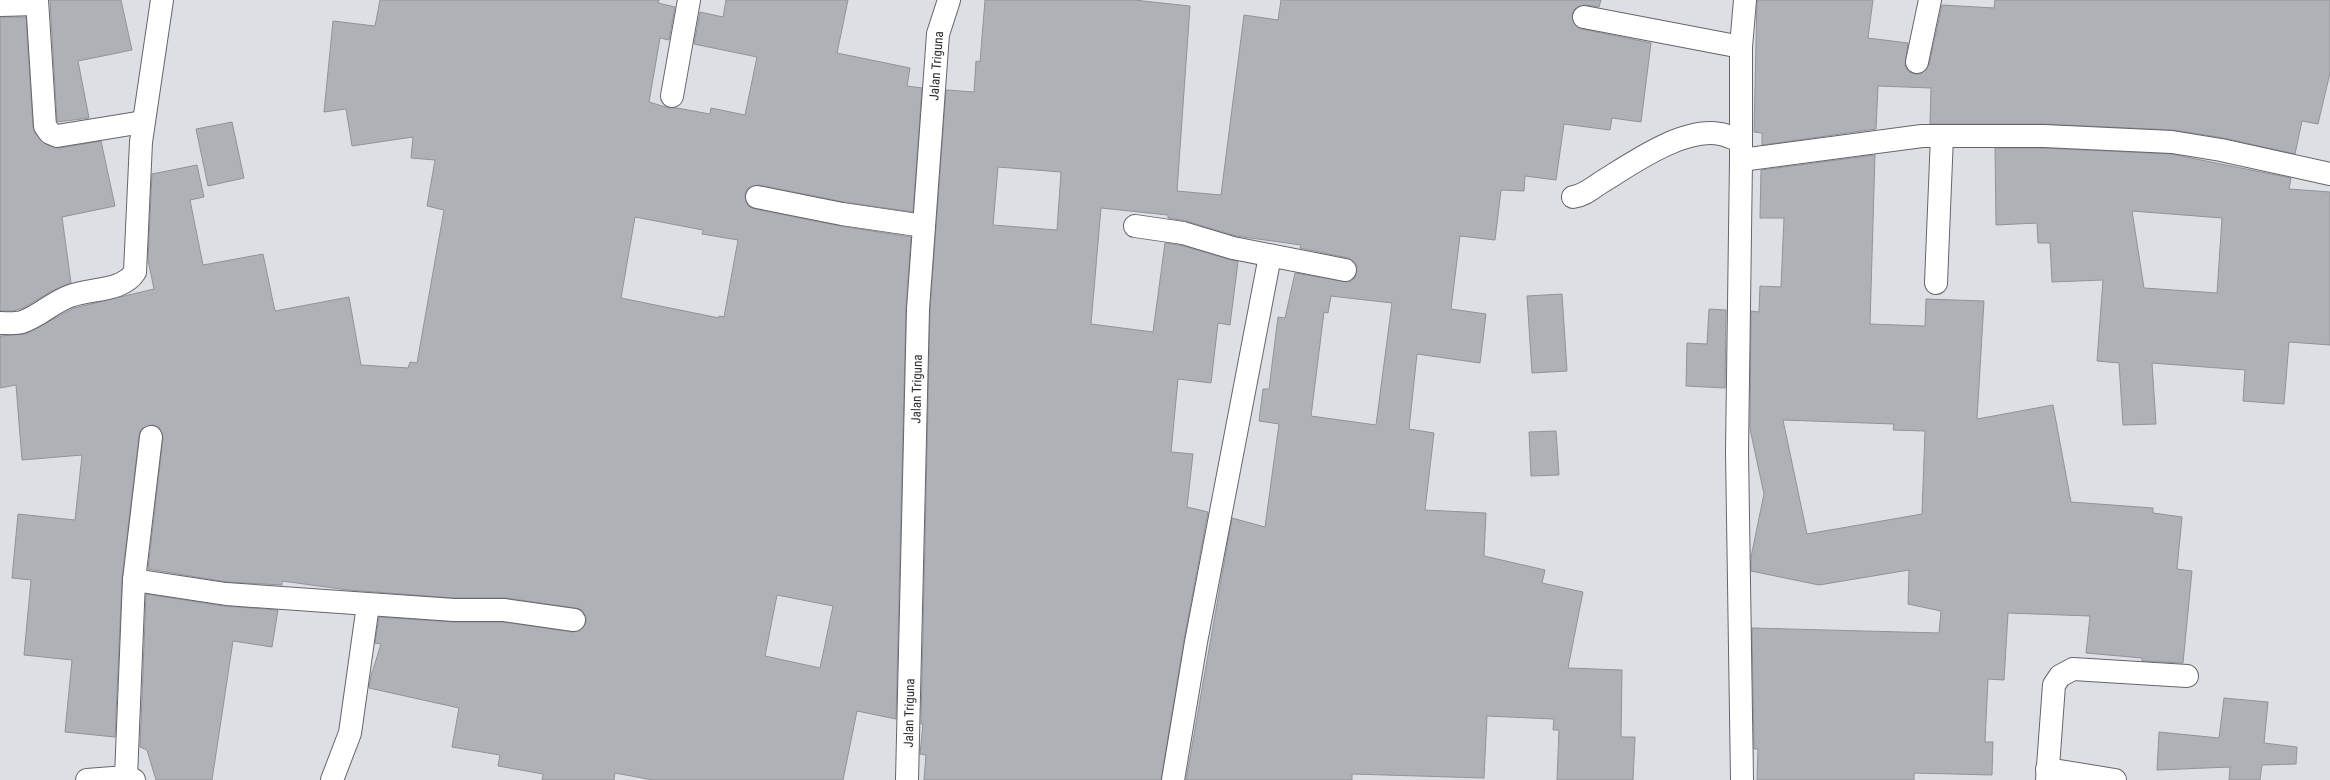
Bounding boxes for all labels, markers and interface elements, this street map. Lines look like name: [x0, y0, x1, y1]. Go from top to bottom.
street label: Jalan Triguna: [926, 31, 946, 101]
street label: Jalan Triguna: [908, 354, 925, 424]
street label: Jalan Triguna: [901, 678, 917, 748]

